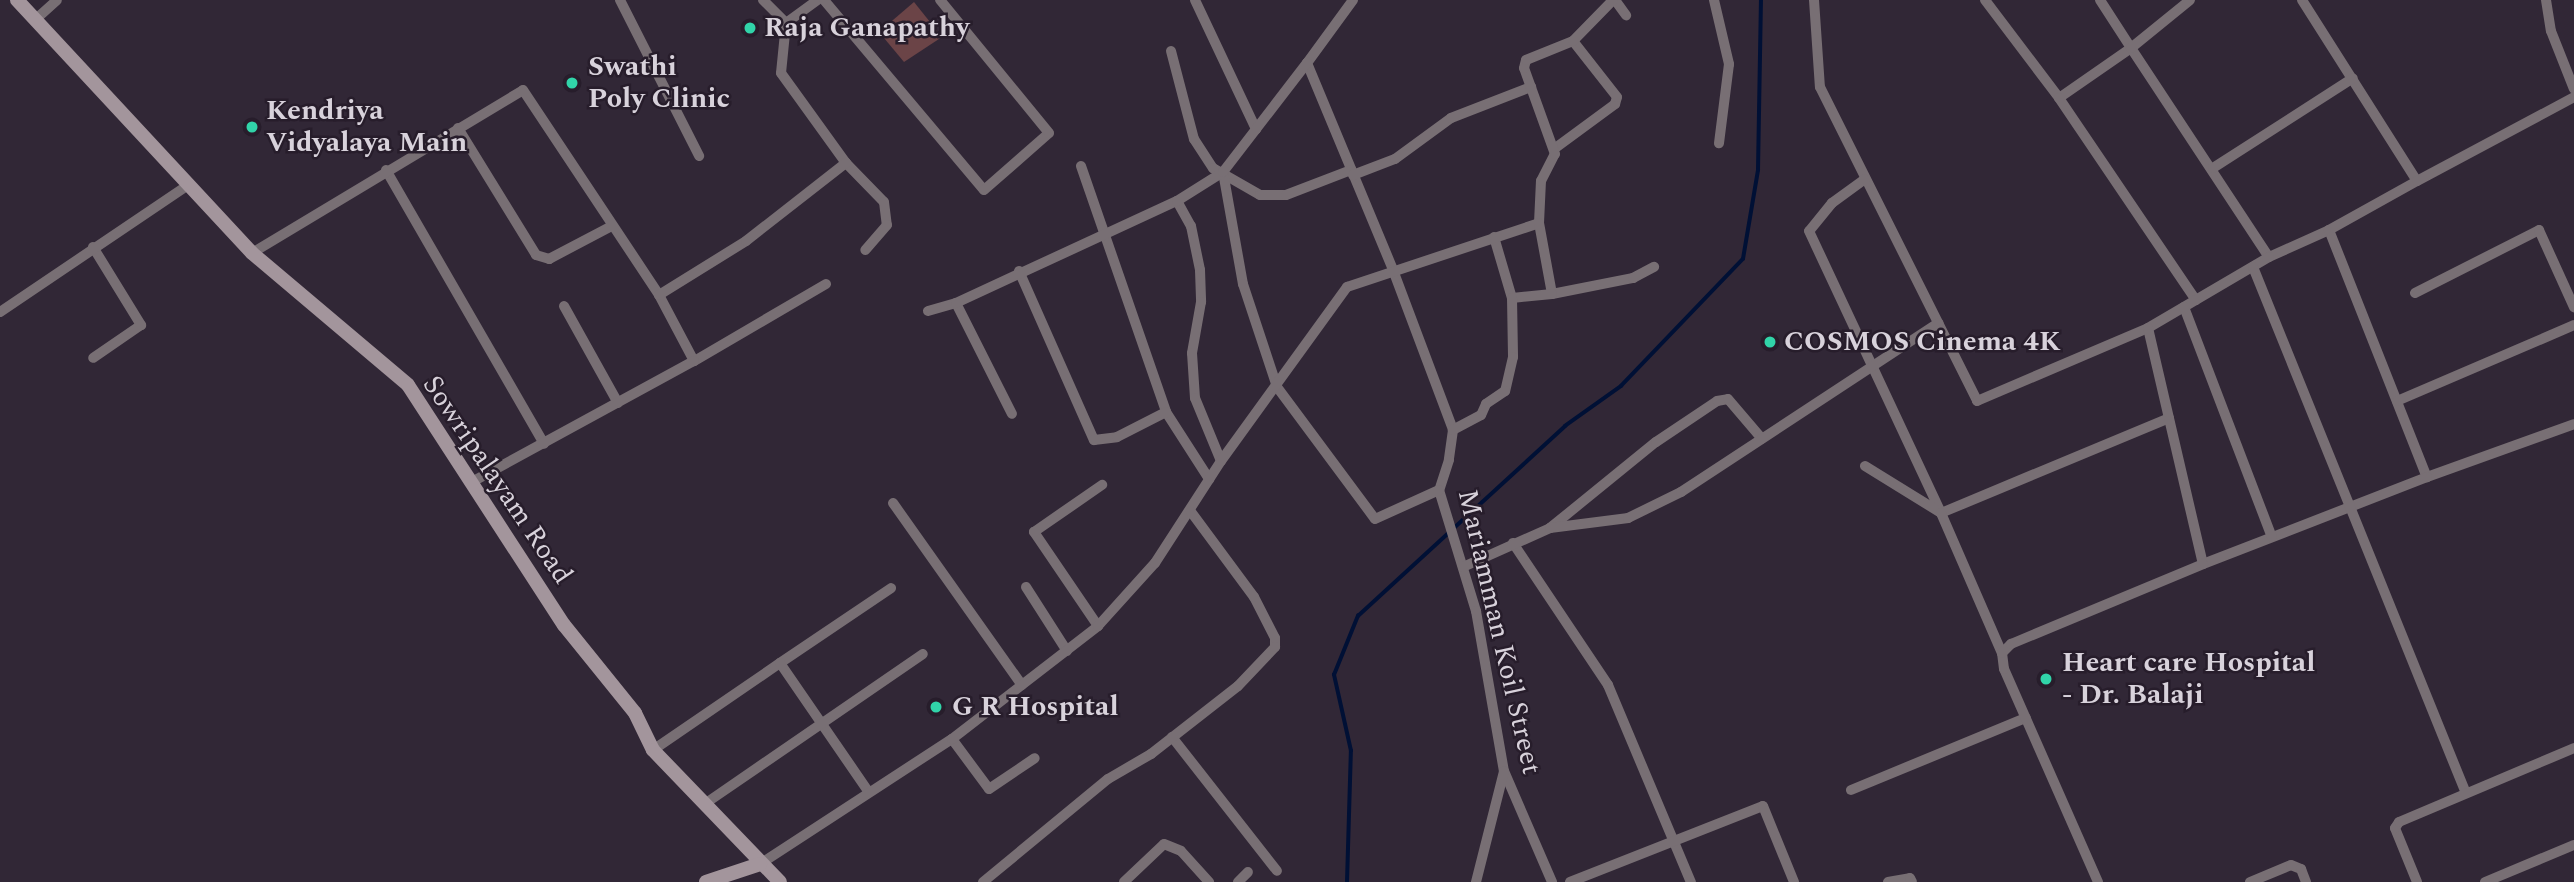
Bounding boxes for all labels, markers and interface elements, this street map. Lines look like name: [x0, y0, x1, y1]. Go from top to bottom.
place label: Raja Ganapathy: [764, 11, 969, 45]
marker: Raja Ganapathy: [742, 20, 758, 36]
place label: Swathi Poly Clinic: [588, 50, 730, 116]
marker: Swathi Poly Clinic: [562, 73, 582, 93]
place label: Kendriya Vidyalaya Main: [266, 94, 467, 160]
marker: Kendriya Vidyalaya Main: [244, 119, 260, 135]
place label: COSMOS Cinema 4K: [1784, 325, 2061, 359]
marker: COSMOS Cinema 4K: [1762, 334, 1778, 350]
street label: Sowripalayam Road: [415, 369, 579, 591]
street label: Mariamman Koil Street: [1450, 486, 1548, 778]
place label: Heart care Hospital - Dr. Balaji: [2062, 646, 2315, 712]
marker: Heart care Hospital - Dr. Balaji: [2036, 669, 2056, 689]
place label: G R Hospital: [952, 690, 1119, 724]
marker: G R Hospital: [926, 697, 946, 717]

